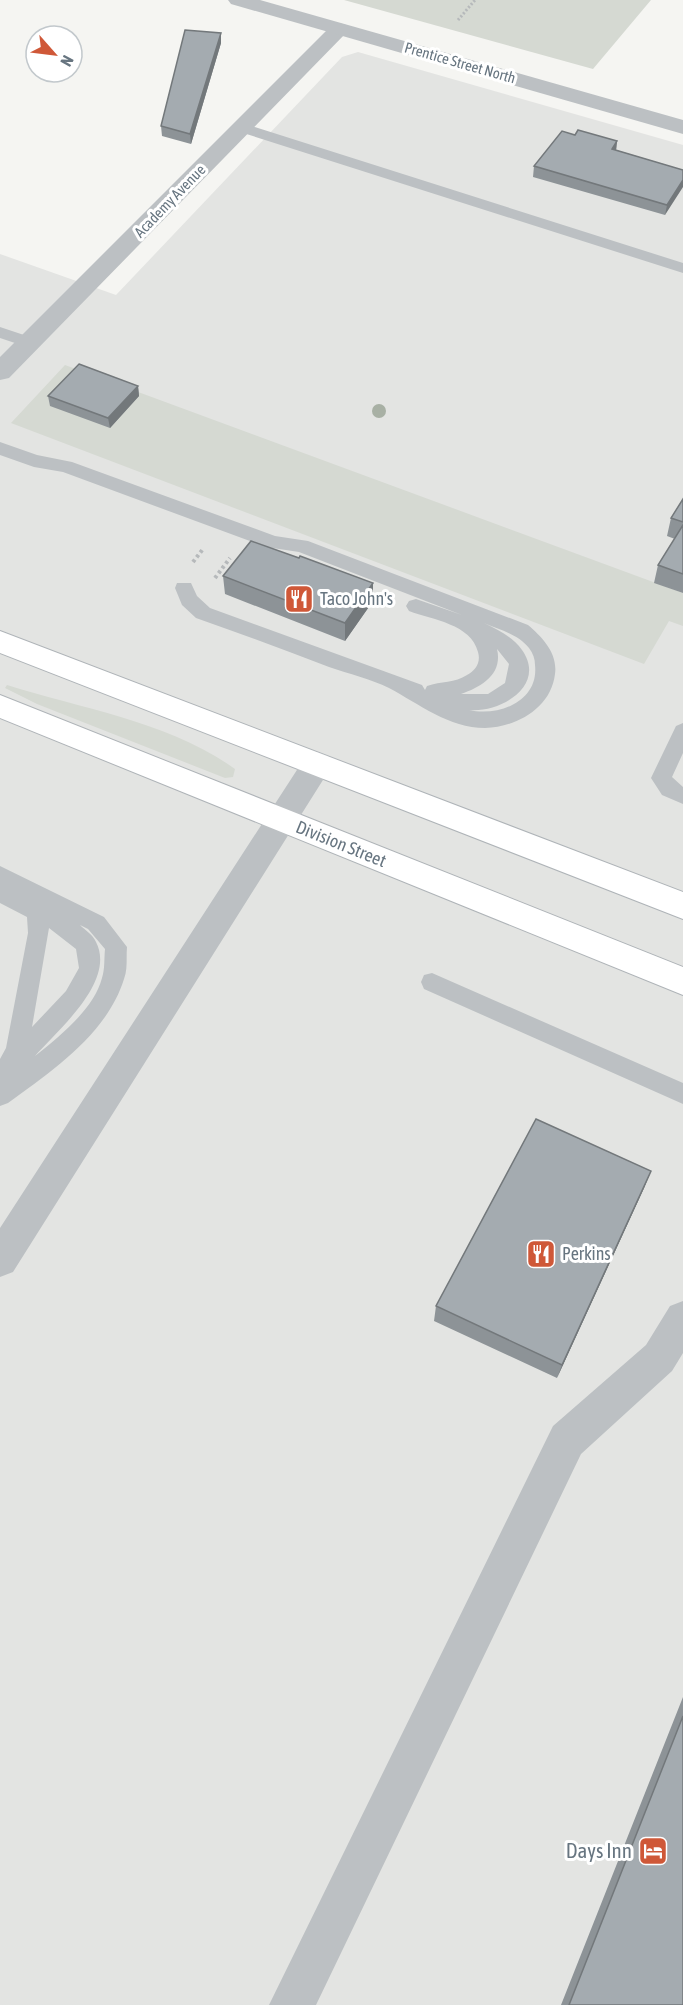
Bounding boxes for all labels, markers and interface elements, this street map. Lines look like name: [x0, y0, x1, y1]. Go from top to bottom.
north arrow: [24, 24, 84, 84]
street label: Prentice Street North: [403, 39, 518, 87]
text: N: [57, 53, 77, 69]
street label: Academy Avenue: [131, 161, 209, 240]
restaurant icon: Taco John's: [283, 583, 315, 615]
place label: Taco John's: [320, 588, 393, 609]
street label: Division Street: [293, 816, 389, 871]
restaurant icon: Perkins: [525, 1238, 557, 1270]
place label: Perkins: [562, 1243, 611, 1264]
hotel icon: Days Inn: [637, 1835, 669, 1867]
place label: Days Inn: [566, 1838, 632, 1862]

